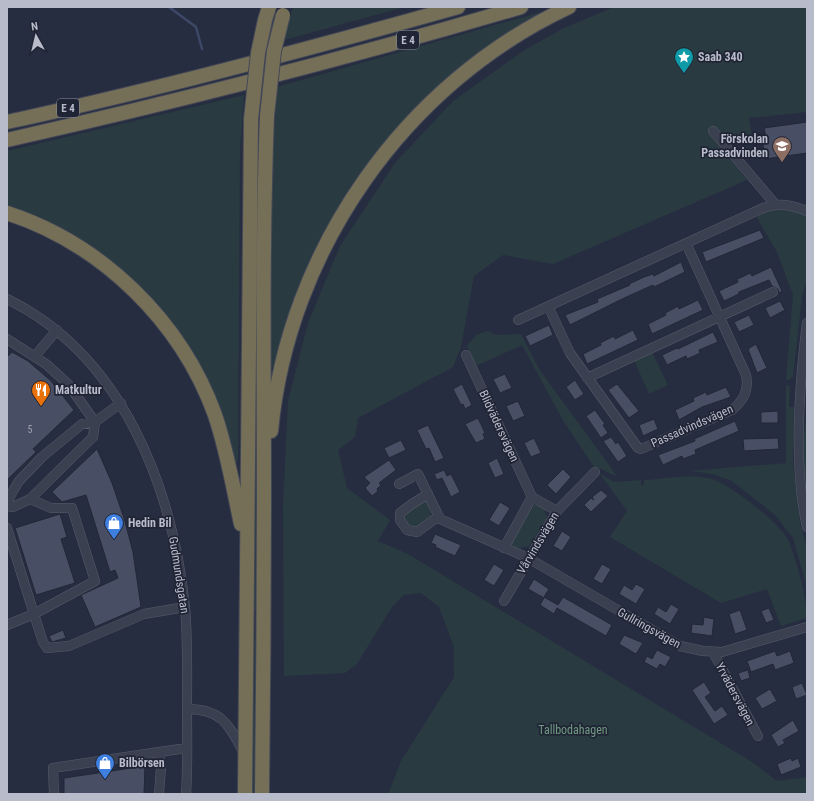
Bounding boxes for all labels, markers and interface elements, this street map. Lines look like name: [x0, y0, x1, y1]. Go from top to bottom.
north arrow: [16, 16, 56, 56]
text: N: [30, 20, 39, 33]
road number: E 4: [397, 31, 419, 49]
place icon: Saab 340: [673, 46, 695, 74]
place label: Saab 340: [698, 50, 743, 64]
road number: E 4: [57, 99, 79, 117]
place label: Förskolan Passadvinden: [701, 132, 768, 160]
school or university icon: Förskolan Passadvinden: [771, 135, 793, 163]
restaurant icon: Matkultur: [30, 379, 52, 407]
place label: Matkultur: [55, 383, 102, 397]
street label: Blidvädersvägen: [476, 388, 522, 464]
street label: Passadvindsvägen: [649, 402, 735, 450]
house number: 5: [28, 424, 33, 435]
street label: Vårvindsvägen: [514, 510, 562, 576]
shop icon: Hedin Bil: [103, 512, 125, 540]
place label: Hedin Bil: [128, 516, 172, 530]
street label: Gudmundsgatan: [166, 536, 192, 615]
street label: Gullringsvägen: [615, 605, 683, 651]
street label: Yrvädersvägen: [713, 660, 758, 728]
park label: Tallbodahagen: [538, 723, 608, 737]
shop icon: Bilbörsen: [94, 752, 116, 780]
place label: Bilbörsen: [119, 756, 165, 770]

